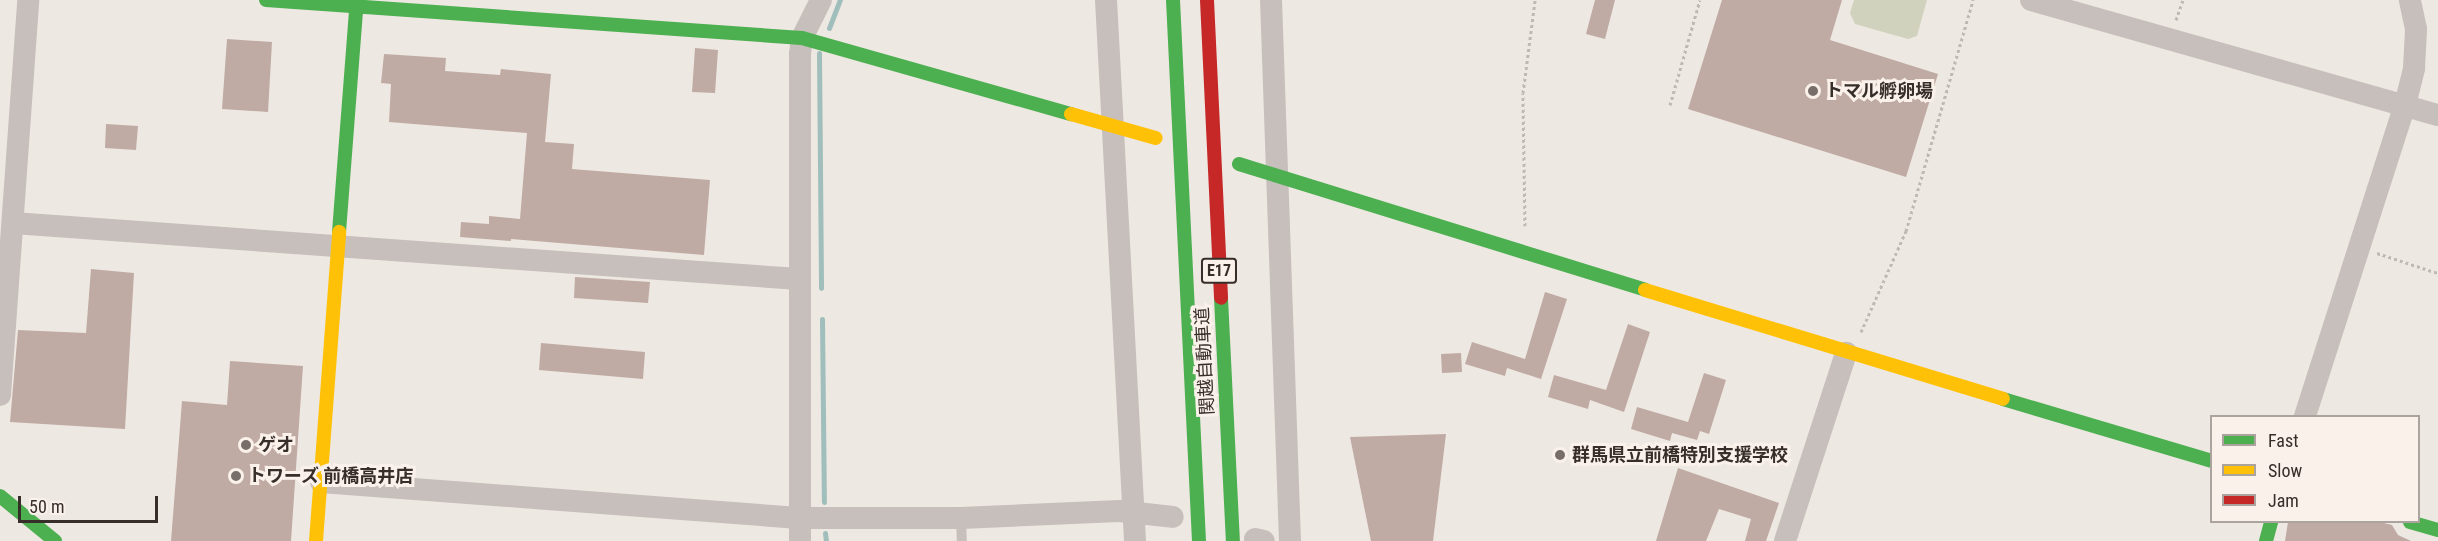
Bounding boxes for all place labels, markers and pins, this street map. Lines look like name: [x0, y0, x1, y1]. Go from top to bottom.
place label: トマル孵卵場: [1825, 80, 1933, 102]
marker: トマル孵卵場: [1806, 84, 1820, 98]
place label: ゲオ: [258, 434, 294, 456]
marker: ゲオ: [239, 438, 253, 452]
place label: 群馬県立前橋特別支援学校: [1572, 444, 1788, 466]
marker: 群馬県立前橋特別支援学校: [1553, 448, 1567, 462]
place label: トワーズ 前橋高井店: [248, 465, 414, 487]
marker: トワーズ 前橋高井店: [229, 469, 243, 483]

